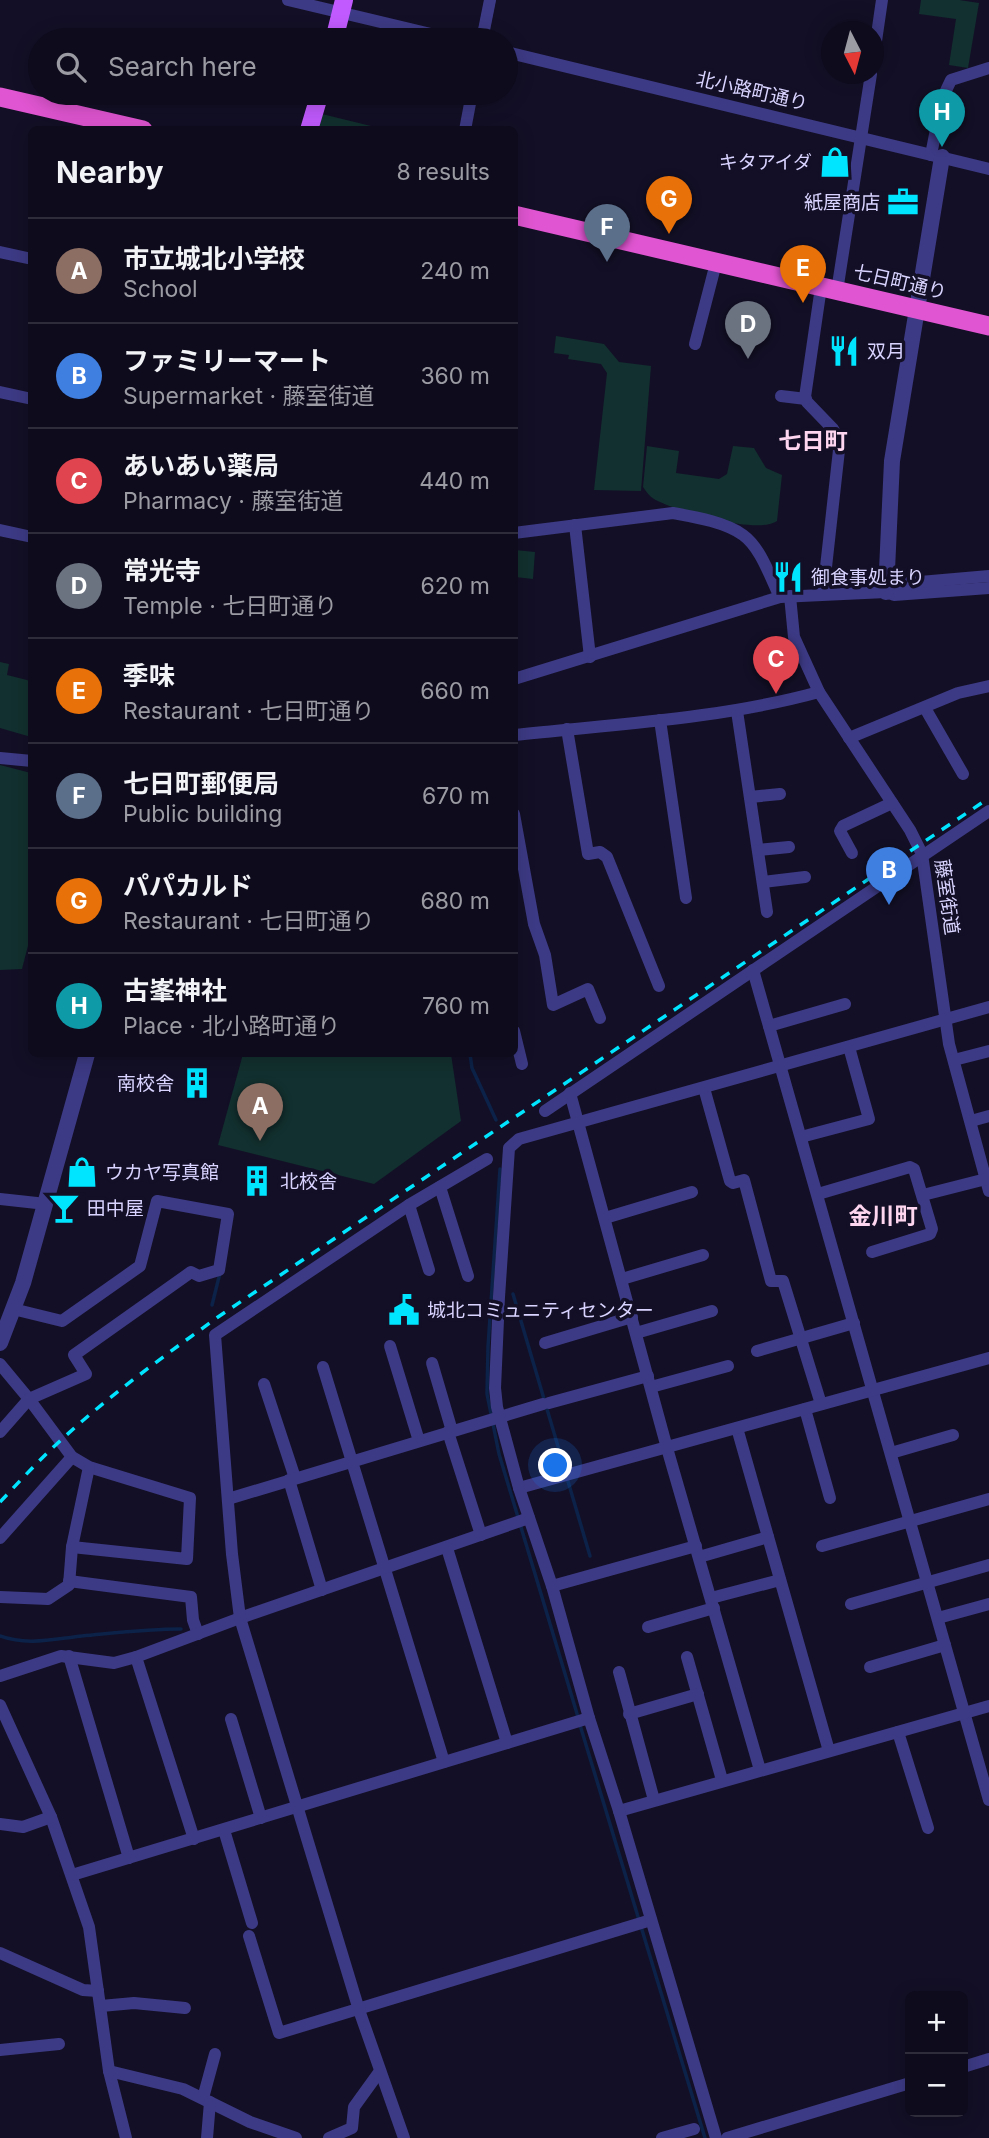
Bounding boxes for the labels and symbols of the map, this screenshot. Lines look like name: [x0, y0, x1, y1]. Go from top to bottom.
north arrow: [821, 21, 884, 84]
street label: 北小路町通り: [694, 67, 810, 115]
pin: H: [919, 89, 965, 147]
shop icon: キタアイダ: [818, 145, 852, 179]
place label: キタアイダ: [719, 151, 812, 174]
pin: G: [646, 176, 692, 234]
office icon: 紙屋商店: [886, 185, 920, 219]
place label: 紙屋商店: [804, 191, 880, 214]
pin: F: [584, 204, 630, 262]
pin: E: [780, 245, 826, 303]
street label: 七日町通り: [851, 260, 949, 304]
pin: D: [725, 301, 771, 359]
restaurant icon: 双月: [827, 334, 861, 368]
place label: 双月: [867, 340, 905, 363]
district label: 七日町: [779, 427, 848, 455]
restaurant icon: 御食事処まり: [771, 560, 805, 594]
place label: 御食事処まり: [811, 566, 925, 589]
pin: C: [753, 636, 799, 694]
pin: B: [866, 847, 912, 905]
street label: 藤室街道: [930, 858, 964, 936]
building icon: 南校舎: [180, 1066, 214, 1100]
place label: 南校舎: [117, 1072, 174, 1095]
pin: A: [237, 1083, 283, 1141]
shop icon: ウカヤ写真館: [65, 1155, 99, 1189]
place label: ウカヤ写真館: [105, 1161, 219, 1184]
building icon: 北校舎: [240, 1164, 274, 1198]
place label: 北校舎: [280, 1170, 337, 1193]
bar icon: 田中屋: [47, 1191, 81, 1225]
place label: 田中屋: [87, 1197, 144, 1220]
district label: 金川町: [849, 1202, 918, 1230]
public building icon: 城北コミュニティセンター: [387, 1293, 421, 1327]
place label: 城北コミュニティセンター: [427, 1299, 654, 1322]
your location: [538, 1448, 572, 1482]

